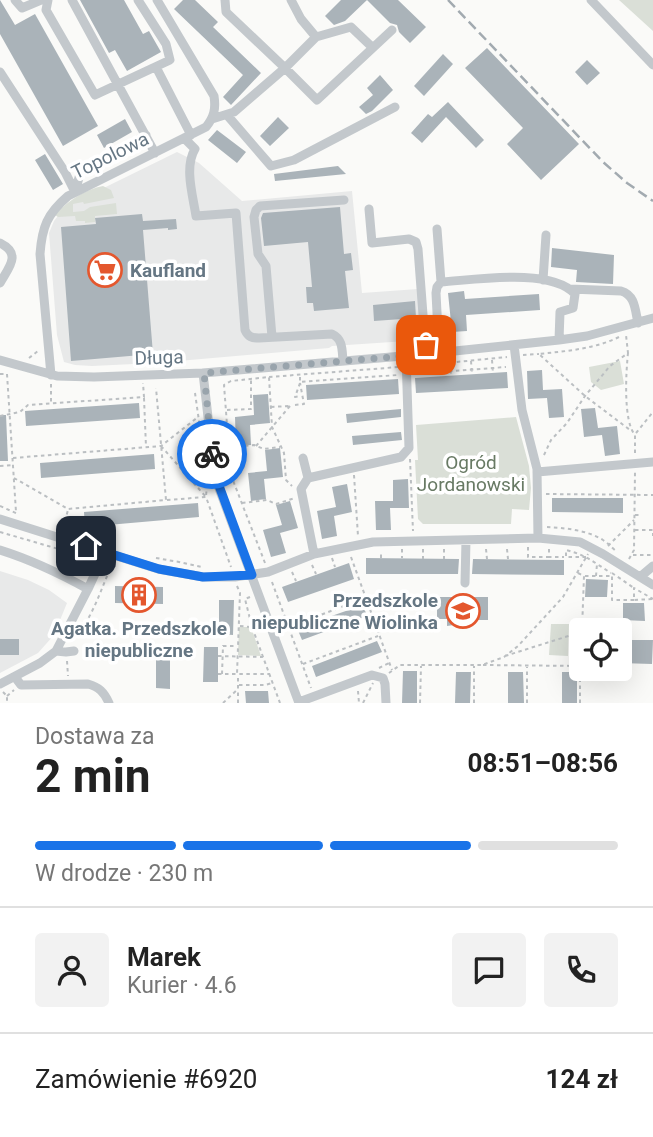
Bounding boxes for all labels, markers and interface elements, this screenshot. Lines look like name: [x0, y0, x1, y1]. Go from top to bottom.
street label: Topolowa: [68, 127, 152, 184]
supermarket icon: Kaufland: [86, 251, 124, 289]
place label: Kaufland: [130, 259, 206, 282]
pin: [396, 315, 456, 375]
icon: bag: [407, 326, 445, 364]
street label: Długa: [134, 345, 184, 370]
courier: [177, 419, 247, 489]
icon: bike: [193, 435, 231, 473]
park label: Ogród Jordanowski: [417, 451, 525, 496]
pin: [56, 516, 116, 576]
icon: home: [67, 527, 105, 565]
building icon: Agatka. Przedszkole niepubliczne: [120, 576, 158, 614]
place label: Przedszkole niepubliczne Wiolinka: [251, 589, 438, 634]
school or university icon: Przedszkole niepubliczne Wiolinka: [444, 592, 482, 630]
place label: Agatka. Przedszkole niepubliczne: [51, 617, 227, 662]
map controls: [569, 618, 632, 681]
button: locate: [569, 618, 632, 681]
text: Dostawa za: [35, 723, 155, 750]
text: 08:51–08:56: [468, 748, 618, 778]
text: 2 min: [35, 749, 151, 803]
text: W drodze · 230 m: [35, 860, 213, 887]
button: person: [35, 933, 109, 1007]
button: chat: [452, 933, 526, 1007]
button: phone: [544, 933, 618, 1007]
text: Marek: [127, 942, 201, 972]
text: Kurier · 4.6: [127, 972, 237, 999]
text: Zamówienie #6920: [35, 1064, 257, 1094]
text: 124 zł: [546, 1064, 618, 1094]

